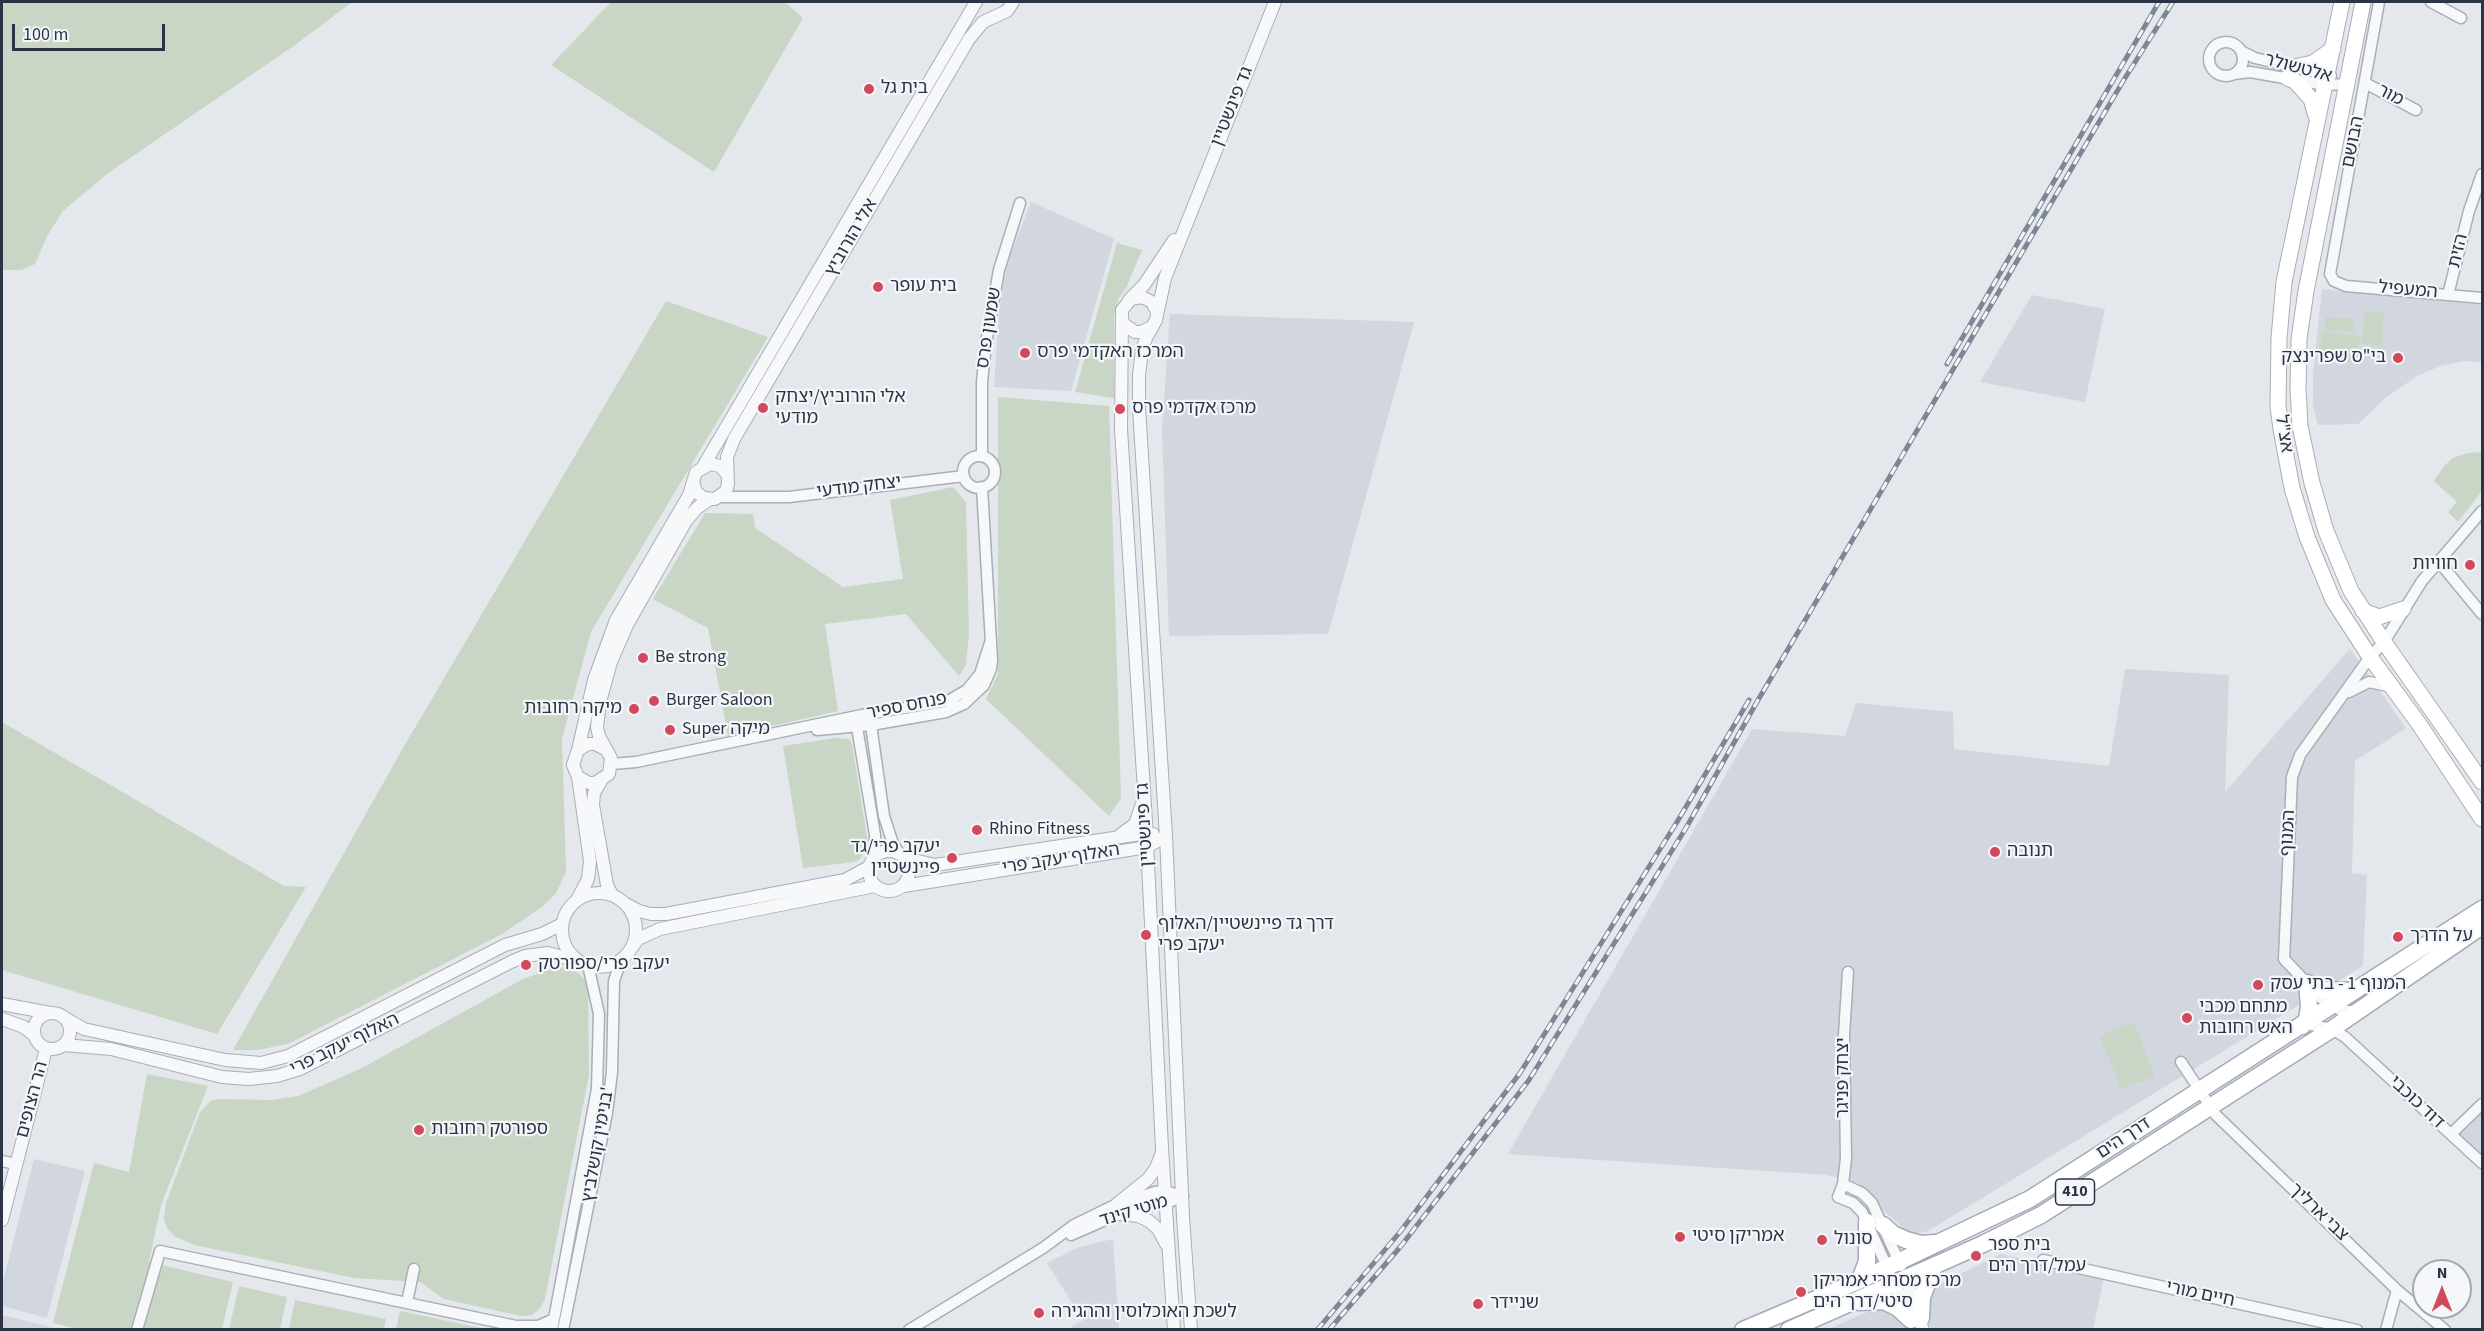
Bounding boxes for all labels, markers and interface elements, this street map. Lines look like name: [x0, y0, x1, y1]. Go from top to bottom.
scale bar: [15, 12, 168, 50]
text: 100 m: [23, 22, 68, 47]
street label: אלטשולר: [2262, 50, 2334, 88]
street label: גד פינשטיין: [1207, 64, 1259, 150]
place label: בית גל: [881, 78, 928, 100]
street label: מור: [2373, 80, 2407, 112]
marker: בית גל: [862, 82, 876, 96]
street label: הבושם: [2338, 114, 2370, 170]
street label: אלי הורוביץ: [821, 195, 883, 281]
street label: הזית: [2444, 232, 2474, 270]
place label: בית עופר: [890, 276, 957, 298]
street label: המעפיל: [2377, 278, 2439, 304]
marker: בית עופר: [871, 280, 885, 294]
street label: שמעון פרס: [973, 286, 1007, 370]
place label: המרכז האקדמי פרס: [1037, 342, 1184, 364]
marker: המרכז האקדמי פרס: [1018, 346, 1032, 360]
place label: בי"ס שפרינצק: [2281, 347, 2386, 369]
marker: בי"ס שפרינצק: [2391, 351, 2405, 365]
place label: אלי הורוביץ/יצחק מודעי: [775, 387, 906, 430]
place label: מרכז אקדמי פרס: [1132, 398, 1256, 420]
marker: אלי הורוביץ/יצחק מודעי: [756, 401, 770, 415]
marker: מרכז אקדמי פרס: [1113, 402, 1127, 416]
street label: אצ"ל: [2269, 413, 2297, 455]
street label: יצחק מודעי: [815, 472, 903, 504]
place label: חוויות: [2412, 554, 2458, 576]
marker: חוויות: [2463, 558, 2477, 572]
place label: Be strong: [655, 647, 726, 669]
marker: Be strong: [636, 651, 650, 665]
street label: פנחס ספיר: [865, 689, 949, 725]
place label: Burger Saloon: [666, 690, 773, 712]
marker: Burger Saloon: [647, 694, 661, 708]
place label: מיקה רחובות: [524, 698, 622, 720]
marker: מיקה רחובות: [627, 702, 641, 716]
place label: Super מיקה: [682, 719, 770, 741]
marker: Super מיקה: [663, 723, 677, 737]
street label: גד פינשטיין: [1133, 782, 1159, 868]
street label: המנוף: [2277, 809, 2301, 857]
place label: Rhino Fitness: [989, 819, 1090, 841]
marker: Rhino Fitness: [970, 823, 984, 837]
place label: יעקב פרי/גד פיינשטיין: [851, 837, 940, 880]
street label: האלוף יעקב פרי: [1001, 840, 1121, 880]
place label: תנובה: [2007, 841, 2053, 863]
marker: תנובה: [1988, 845, 2002, 859]
marker: יעקב פרי/גד פיינשטיין: [945, 851, 959, 865]
place label: דרך גד פיינשטיין/האלוף יעקב פרי: [1158, 914, 1334, 956]
place label: על הדרך: [2410, 926, 2473, 948]
marker: דרך גד פיינשטיין/האלוף יעקב פרי: [1139, 928, 1153, 942]
marker: על הדרך: [2391, 930, 2405, 944]
place label: יעקב פרי/ספורטק: [538, 954, 670, 976]
marker: יעקב פרי/ספורטק: [519, 958, 533, 972]
place label: המנוף 1 - בתי עסק: [2270, 974, 2406, 996]
marker: המנוף 1 - בתי עסק: [2251, 978, 2265, 992]
place label: מתחם מכבי האש רחובות: [2199, 997, 2293, 1040]
street label: האלוף יעקב פרי: [287, 1009, 403, 1081]
marker: מתחם מכבי האש רחובות: [2180, 1011, 2194, 1025]
street label: יצחק פניגר: [1833, 1038, 1855, 1118]
street label: הר הצופים: [12, 1059, 54, 1141]
street label: דוד כוכבי: [2384, 1072, 2448, 1134]
street label: בנימין קושלביץ': [578, 1086, 620, 1204]
street label: דרך הים: [2093, 1114, 2155, 1164]
place label: ספורטק רחובות: [431, 1119, 548, 1141]
marker: ספורטק רחובות: [412, 1123, 426, 1137]
road number: 410: [2056, 1179, 2094, 1205]
street label: צבי ארליך: [2284, 1180, 2352, 1246]
street label: מוטי קינד: [1097, 1191, 1171, 1233]
place label: אמריקן סיטי: [1692, 1226, 1784, 1248]
place label: סונול: [1834, 1229, 1873, 1251]
marker: אמריקן סיטי: [1673, 1230, 1687, 1244]
marker: סונול: [1815, 1233, 1829, 1247]
place label: בית ספר עמל/דרך הים: [1988, 1235, 2086, 1278]
marker: בית ספר עמל/דרך הים: [1969, 1249, 1983, 1263]
north arrow: [2412, 1259, 2472, 1319]
text: N: [2437, 1262, 2447, 1284]
place label: מרכז מסחרי אמריקן סיטי/דרך הים: [1813, 1271, 1961, 1314]
street label: חיים מורי: [2164, 1277, 2236, 1313]
marker: מרכז מסחרי אמריקן סיטי/דרך הים: [1794, 1285, 1808, 1299]
place label: שניידר: [1490, 1293, 1539, 1315]
marker: שניידר: [1471, 1297, 1485, 1311]
place label: לשכת האוכלוסין וההגירה: [1051, 1302, 1237, 1324]
marker: לשכת האוכלוסין וההגירה: [1032, 1306, 1046, 1320]

